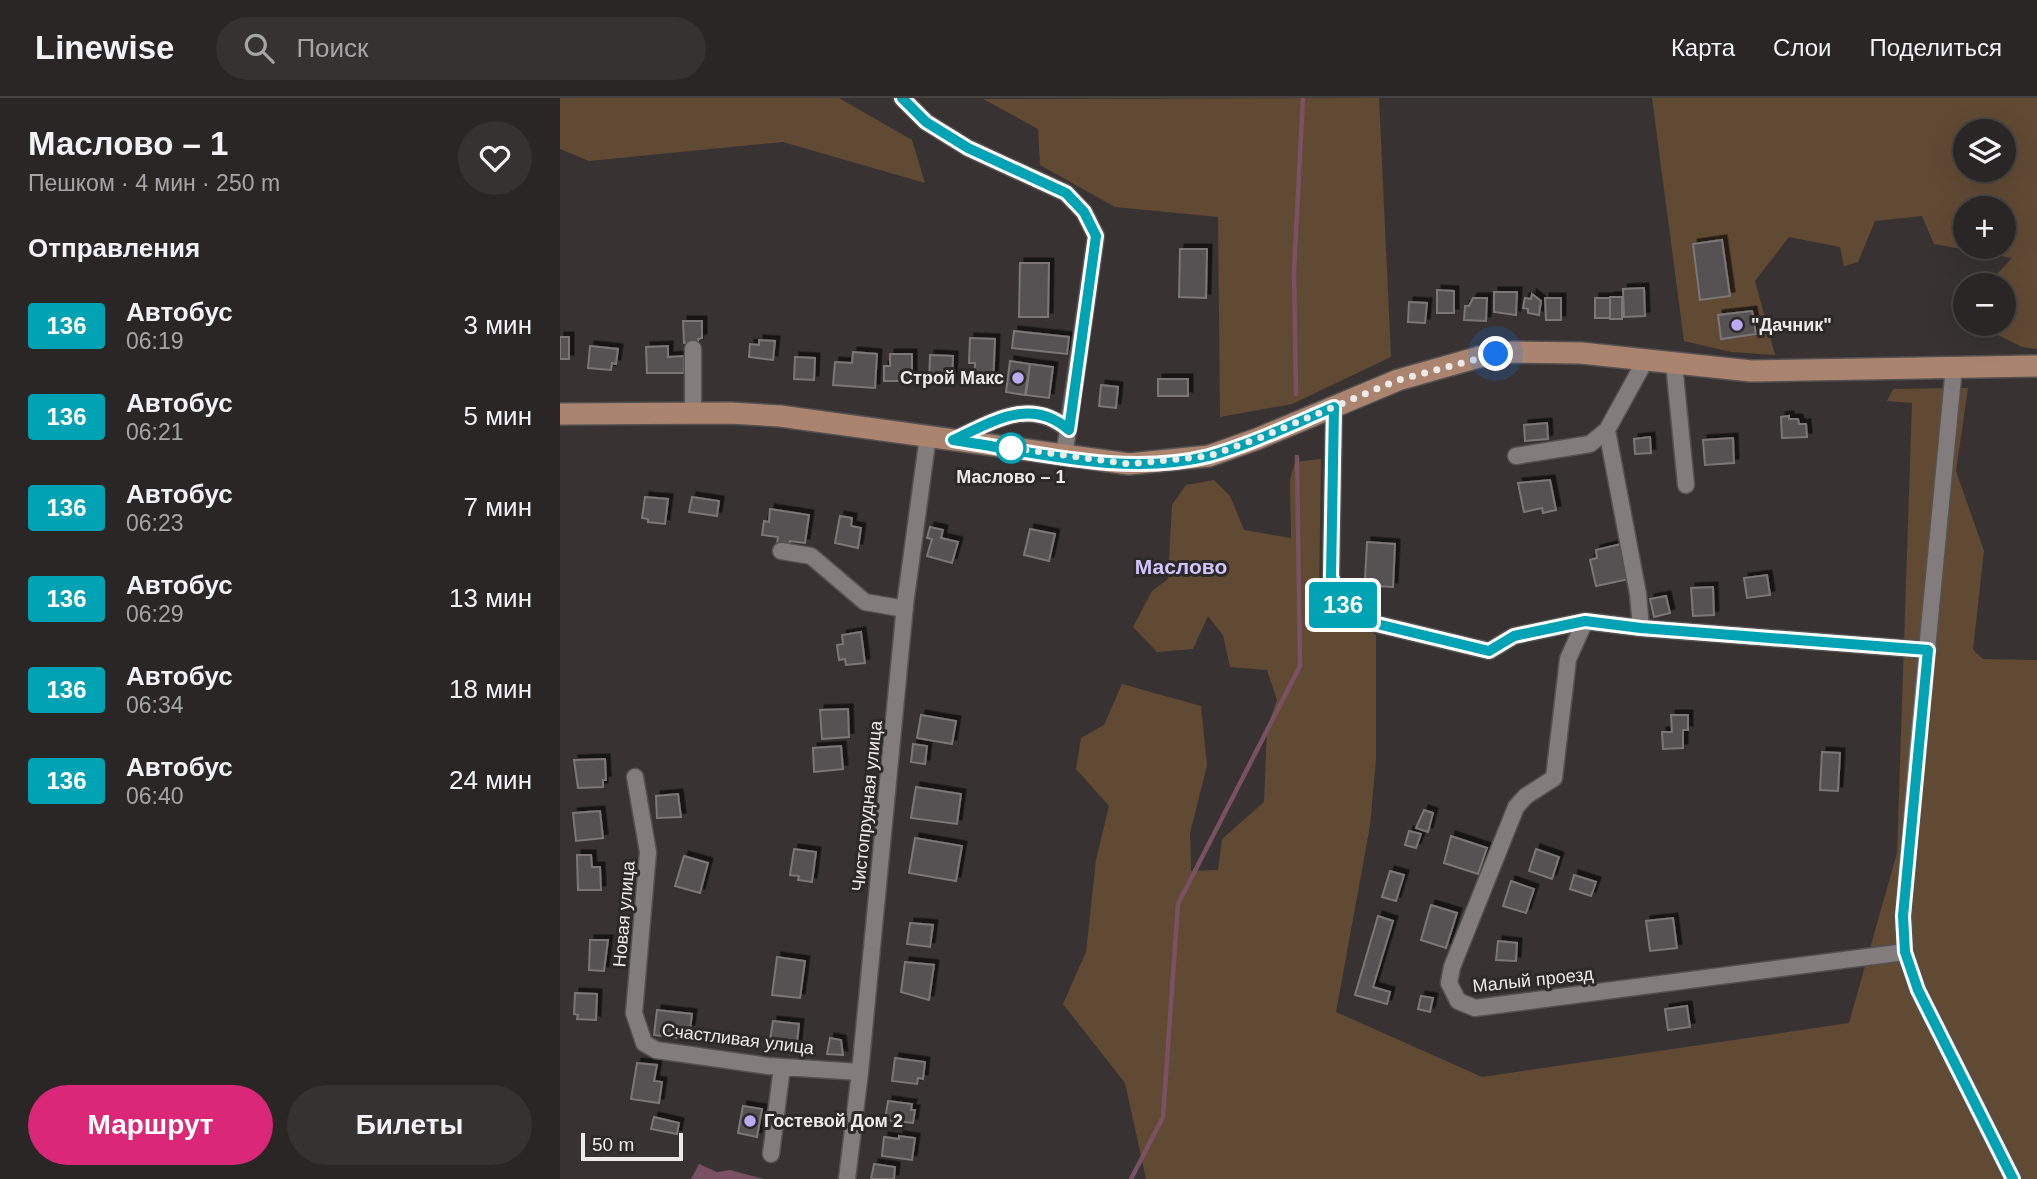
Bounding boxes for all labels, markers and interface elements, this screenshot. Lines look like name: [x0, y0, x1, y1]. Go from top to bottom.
search box: [216, 17, 706, 80]
text: Linewise: [35, 29, 174, 66]
icon: search: [240, 29, 278, 67]
text: Поиск: [296, 33, 368, 63]
text: Карта: [1671, 34, 1735, 61]
text: Слои: [1773, 34, 1831, 61]
text: Поделиться: [1869, 34, 2002, 61]
map controls: [1953, 119, 2016, 336]
button: layers: [1953, 119, 2016, 182]
button: heart: [458, 121, 532, 195]
text: Маслово – 1: [28, 125, 228, 162]
text: Пешком · 4 мин · 250 m: [28, 170, 280, 196]
button: +: [1953, 196, 2016, 259]
text: Отправления: [28, 233, 200, 263]
button: −: [1953, 273, 2016, 336]
text: Автобус: [126, 297, 233, 327]
text: 3 мин: [464, 310, 532, 340]
text: 136: [46, 312, 87, 339]
place label: "Дачник": [1751, 315, 1832, 335]
marker: "Дачник": [1729, 317, 1745, 333]
text: 06:19: [126, 328, 184, 354]
your location: [1478, 336, 1513, 371]
place label: Строй Макс: [900, 368, 1004, 388]
marker: Строй Макс: [1010, 370, 1026, 386]
text: Автобус: [126, 388, 233, 418]
text: 5 мин: [464, 401, 532, 431]
text: 136: [46, 403, 87, 430]
text: 06:21: [126, 419, 184, 445]
marker: Маслово – 1: [996, 433, 1026, 463]
place label: Маслово – 1: [956, 467, 1066, 487]
text: Автобус: [126, 479, 233, 509]
text: 7 мин: [464, 492, 532, 522]
text: 136: [46, 494, 87, 521]
text: 06:23: [126, 510, 184, 536]
district label: Маслово: [1135, 555, 1227, 578]
text: Автобус: [126, 570, 233, 600]
line badge: 136: [1303, 582, 1383, 628]
text: 13 мин: [449, 583, 532, 613]
text: 136: [46, 585, 87, 612]
text: 136: [1323, 591, 1363, 618]
text: 06:29: [126, 601, 184, 627]
text: Автобус: [126, 661, 233, 691]
text: 18 мин: [449, 674, 532, 704]
text: 136: [46, 676, 87, 703]
text: 06:34: [126, 692, 184, 718]
street label: Чистопрудная улица: [848, 719, 886, 892]
text: Автобус: [126, 752, 233, 782]
text: 24 мин: [449, 765, 532, 795]
text: 136: [46, 767, 87, 794]
text: 06:40: [126, 783, 184, 809]
street label: Новая улица: [609, 859, 639, 968]
street label: Малый проезд: [1472, 964, 1595, 996]
street label: Счастливая улица: [661, 1020, 816, 1058]
button: Маршрут: [28, 1085, 273, 1165]
button: Билеты: [287, 1085, 532, 1165]
place label: Гостевой Дом 2: [764, 1111, 903, 1131]
marker: Гостевой Дом 2: [742, 1113, 758, 1129]
scale bar: [581, 1130, 682, 1162]
text: 50 m: [592, 1134, 634, 1155]

